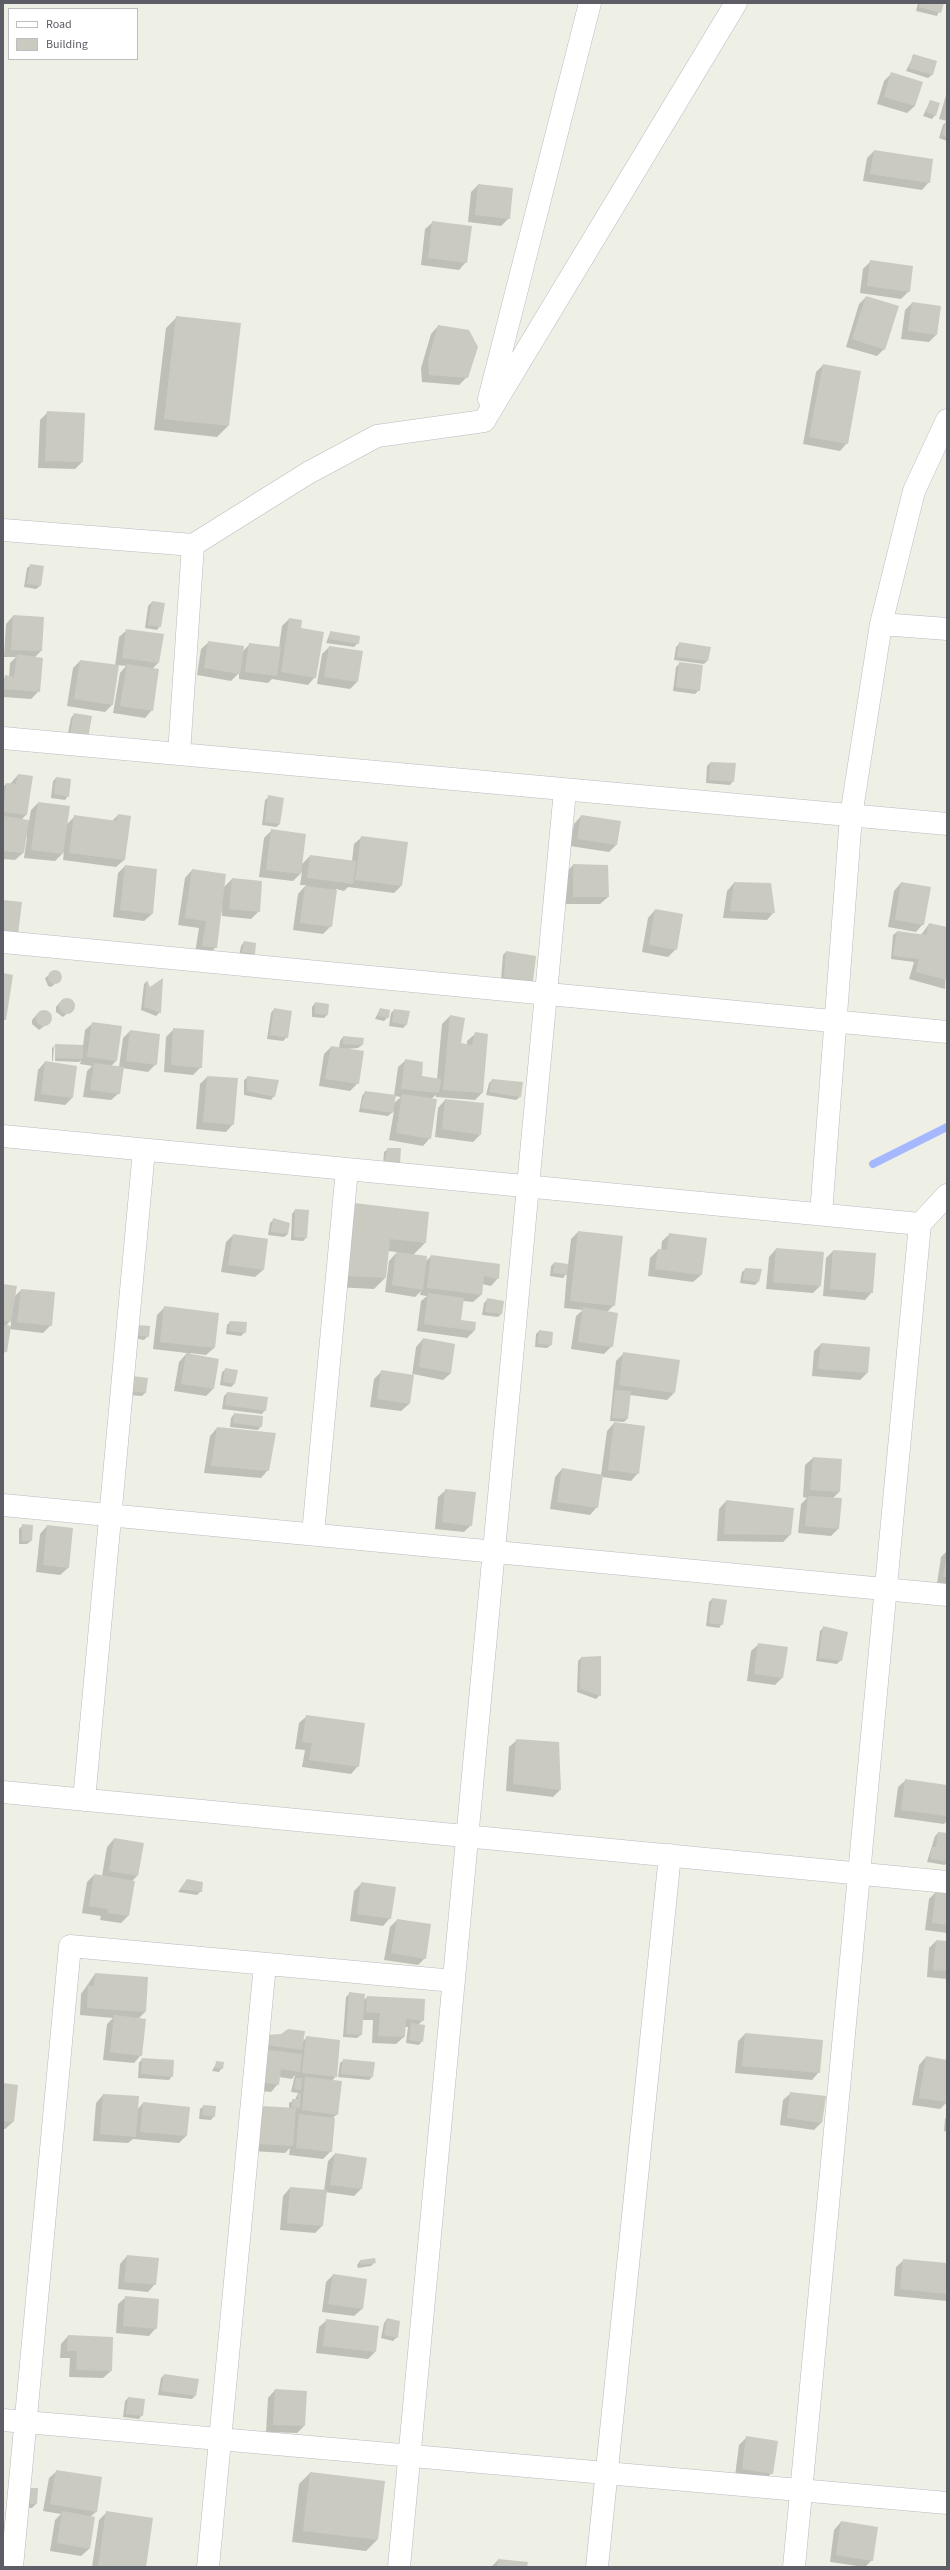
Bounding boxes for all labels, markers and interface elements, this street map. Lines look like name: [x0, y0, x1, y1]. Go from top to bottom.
legend: [8, 8, 138, 60]
text: Road: [46, 16, 72, 33]
text: Building: [46, 36, 88, 53]

